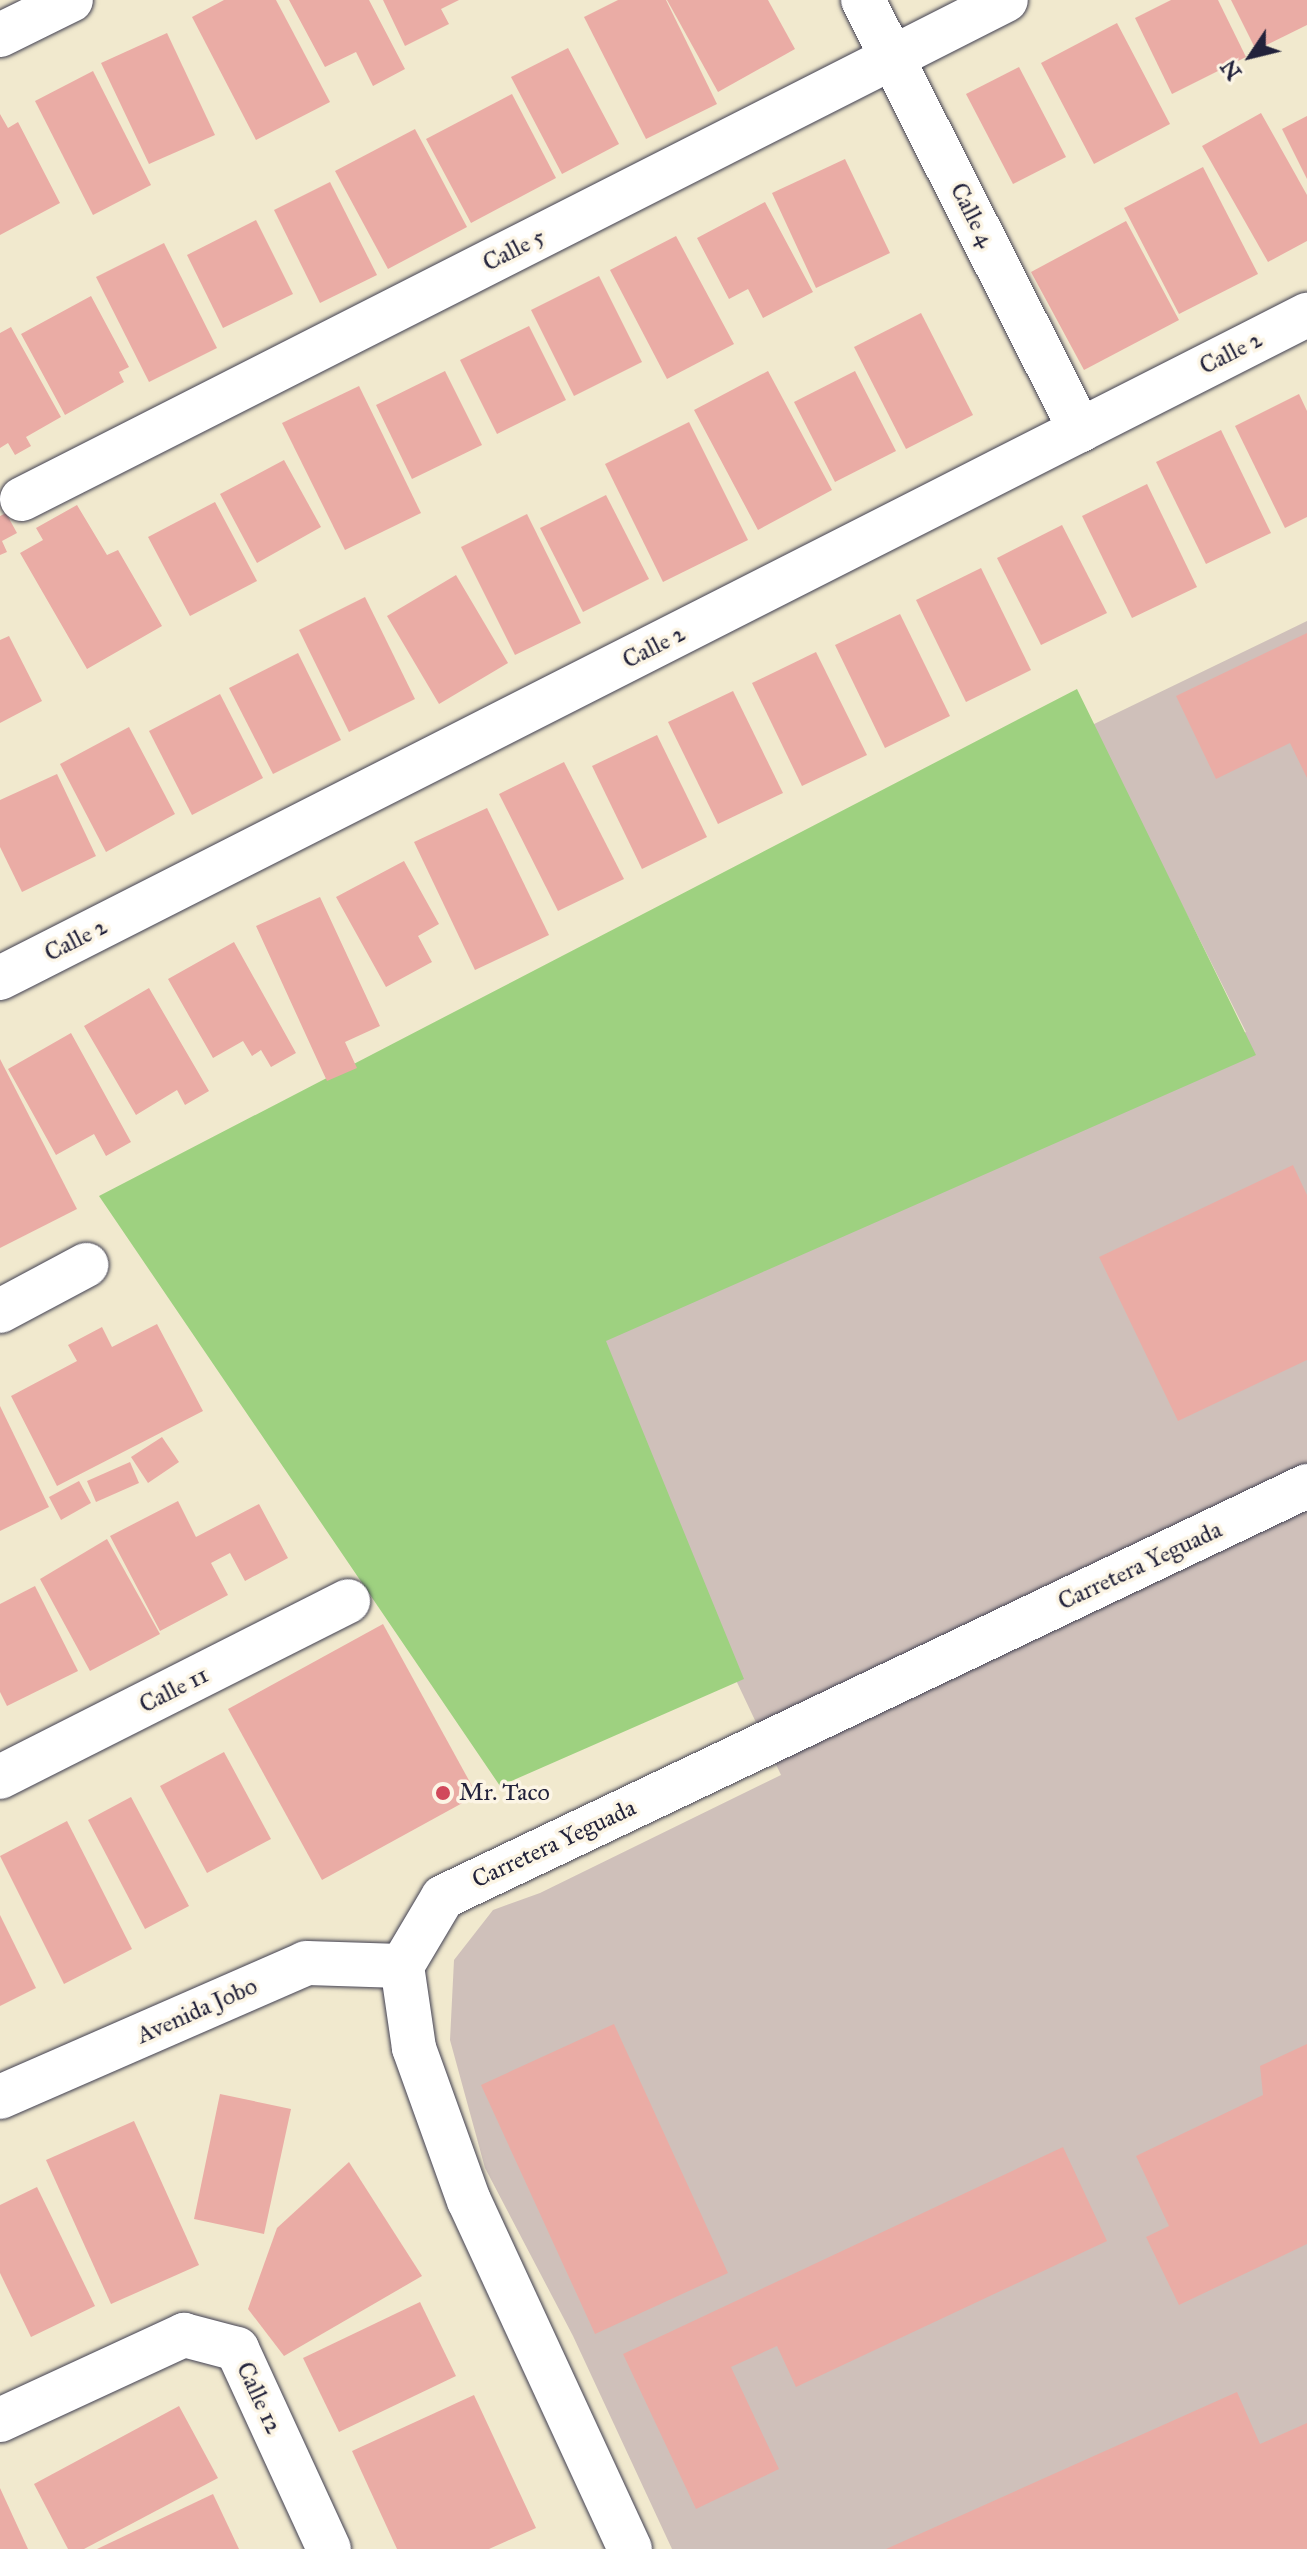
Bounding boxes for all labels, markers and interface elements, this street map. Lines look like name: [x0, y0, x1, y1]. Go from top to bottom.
north arrow: [1211, 16, 1291, 96]
text: N: [1215, 55, 1247, 85]
street label: Calle 4: [944, 178, 1000, 252]
street label: Calle 5: [478, 222, 550, 278]
street label: Calle 2: [1195, 325, 1267, 381]
street label: Calle 2: [618, 619, 690, 675]
street label: Calle 2: [40, 912, 112, 968]
street label: Carretera Yeguada: [1054, 1515, 1226, 1617]
street label: Calle 11: [135, 1660, 213, 1720]
place label: Mr. Taco: [459, 1779, 550, 1807]
marker: Mr. Taco: [434, 1784, 452, 1802]
street label: Carretera Yeguada: [468, 1793, 640, 1895]
street label: Avenida Jobo: [132, 1972, 262, 2050]
street label: Calle 12: [230, 2358, 288, 2438]

